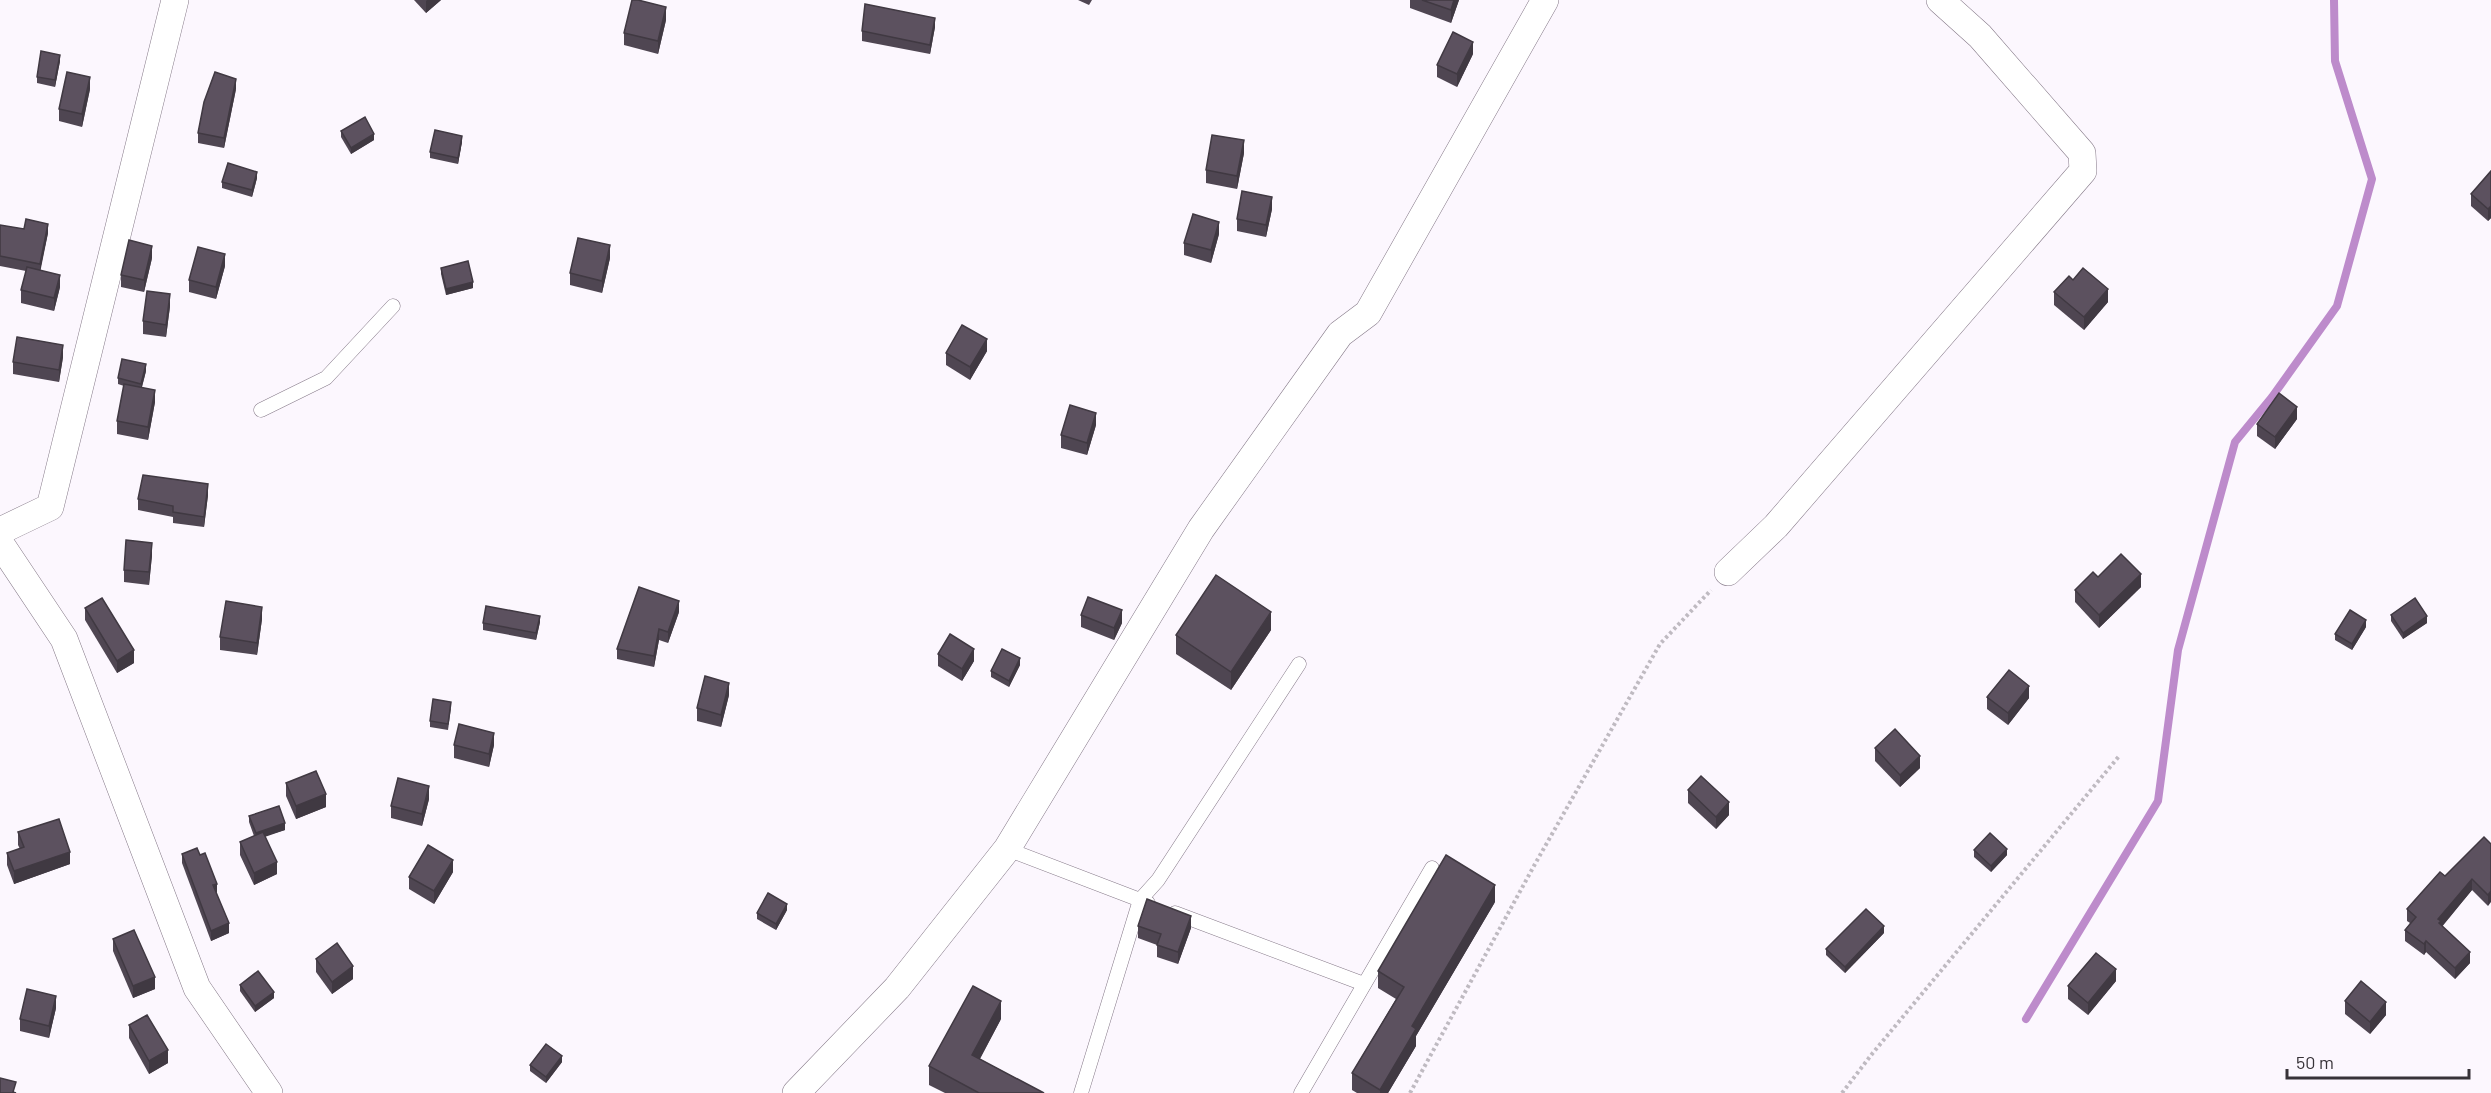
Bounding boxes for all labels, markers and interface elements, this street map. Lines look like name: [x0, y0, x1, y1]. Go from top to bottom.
scale bar: [2287, 1042, 2468, 1080]
text: 50 m: [2296, 1051, 2334, 1073]

